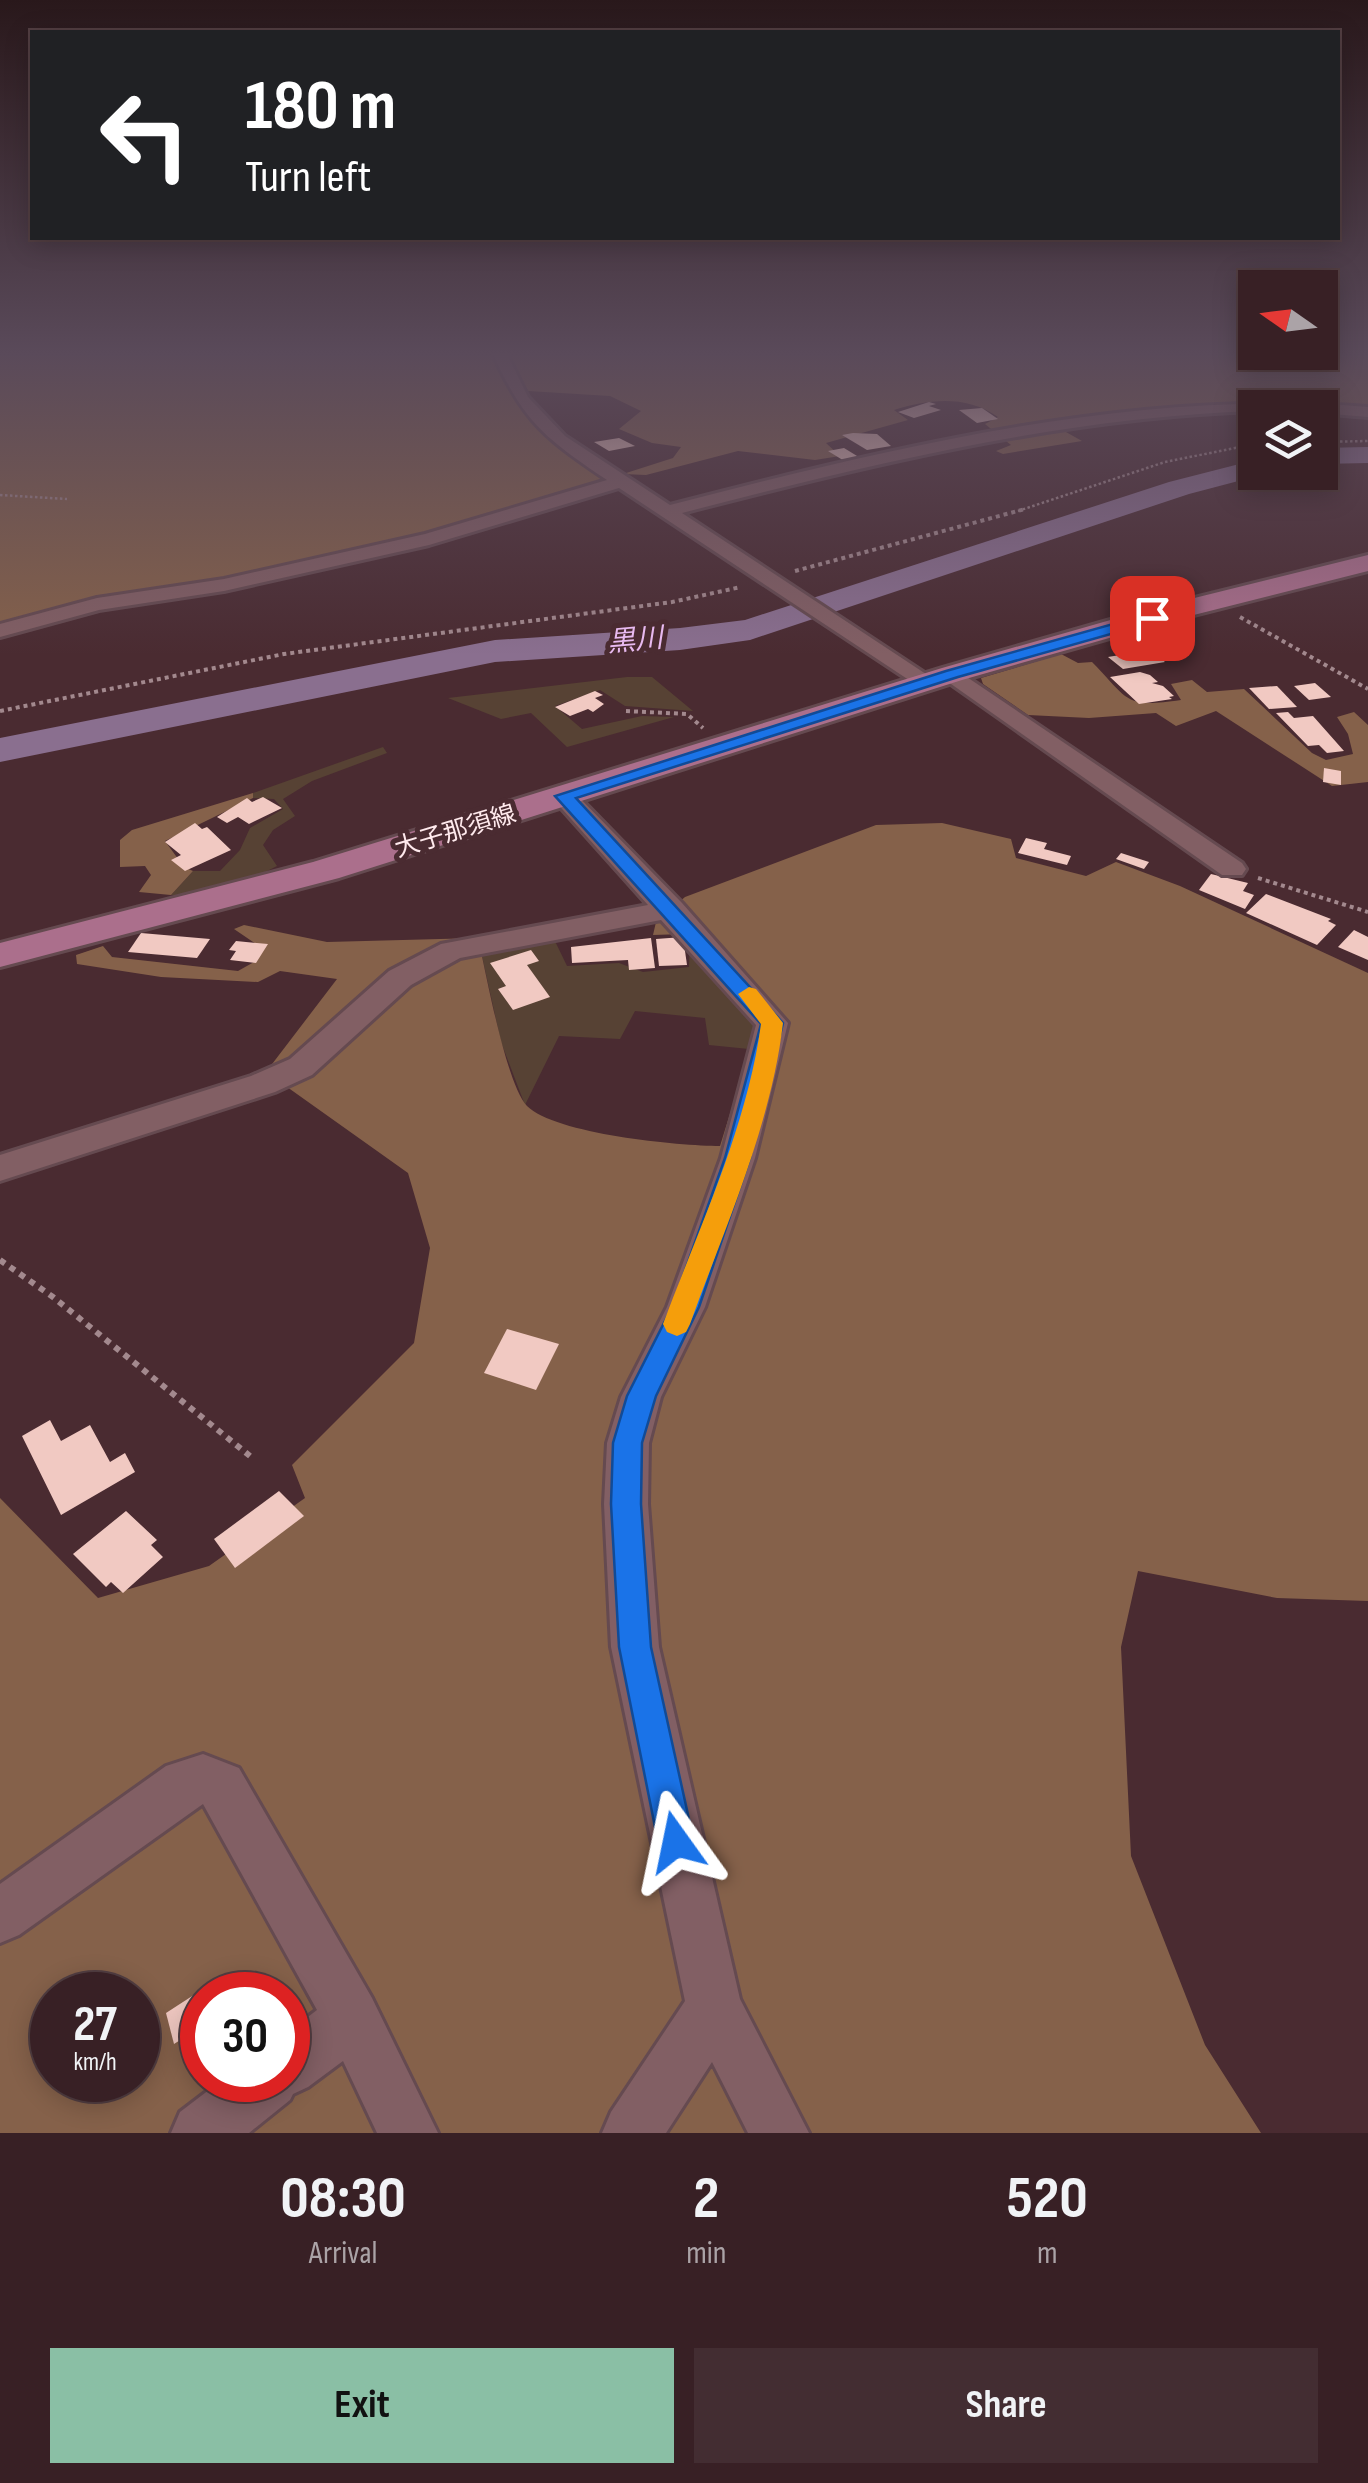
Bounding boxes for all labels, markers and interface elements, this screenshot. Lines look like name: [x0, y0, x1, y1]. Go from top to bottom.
text: 180 m: [245, 65, 396, 149]
icon: left: [80, 70, 210, 200]
text: Turn left: [245, 150, 371, 205]
north arrow: [1238, 270, 1338, 370]
map controls: [1238, 270, 1338, 490]
button: layers: [1238, 390, 1338, 490]
pin: [1110, 576, 1195, 661]
icon: arrive: [1125, 591, 1180, 646]
water label: 黒川: [606, 621, 667, 659]
street label: 大子那須線: [391, 798, 520, 865]
position arrow: [624, 1790, 728, 1894]
speed limit sign: 30: [180, 1972, 310, 2102]
text: 27: [73, 1995, 117, 2055]
text: km/h: [73, 2047, 117, 2078]
text: 08:30: [280, 2163, 406, 2235]
text: 2: [693, 2163, 719, 2235]
text: 520: [1007, 2163, 1088, 2235]
text: Arrival: [309, 2234, 377, 2273]
text: min: [686, 2234, 726, 2273]
text: m: [1037, 2234, 1057, 2273]
button: Exit: [50, 2348, 674, 2463]
button: Share: [694, 2348, 1318, 2463]

